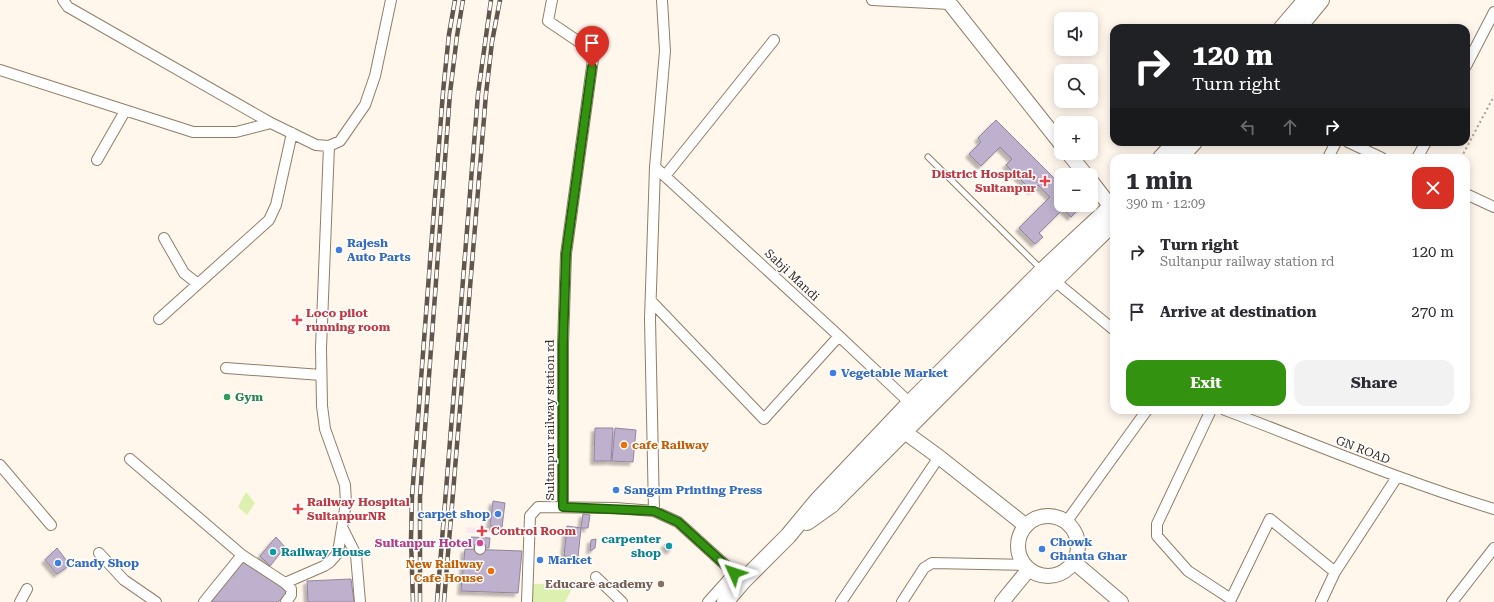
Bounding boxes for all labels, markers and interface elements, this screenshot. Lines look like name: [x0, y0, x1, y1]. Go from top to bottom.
map controls: [1054, 12, 1098, 212]
button: sound: [1054, 12, 1098, 56]
pin: [575, 26, 609, 67]
icon: arrive: [581, 32, 603, 54]
text: 120 m: [1192, 39, 1273, 72]
icon: right: [1126, 40, 1178, 92]
button: search: [1054, 64, 1098, 108]
text: Turn right: [1192, 73, 1280, 94]
button: +: [1054, 116, 1098, 160]
icon: left: [1237, 116, 1259, 138]
icon: ahead: [1279, 116, 1301, 138]
icon: right: [1321, 116, 1343, 138]
place label: District Hospital, Sultanpur: [932, 167, 1037, 195]
text: 1 min: [1126, 167, 1193, 195]
button: close: [1412, 167, 1454, 209]
button: −: [1054, 168, 1098, 212]
marker: District Hospital, Sultanpur: [1039, 175, 1051, 187]
text: 390 m · 12:09: [1126, 196, 1205, 211]
place label: Rajesh Auto Parts: [347, 236, 411, 264]
text: Turn right: [1160, 236, 1239, 254]
icon: right: [1126, 241, 1148, 263]
text: 120 m: [1411, 243, 1454, 261]
marker: Rajesh Auto Parts: [334, 245, 344, 255]
street label: Sabji Mandi: [762, 246, 822, 304]
text: Sultanpur railway station rd: [1160, 254, 1334, 269]
icon: arrive: [1126, 301, 1148, 323]
text: Arrive at destination: [1160, 303, 1316, 321]
text: 270 m: [1411, 303, 1454, 321]
place label: Loco pilot running room: [306, 306, 391, 334]
marker: Loco pilot running room: [291, 314, 303, 326]
street label: Sultanpur railway station rd: [543, 339, 557, 501]
button: Exit: [1126, 360, 1286, 406]
button: Share: [1294, 360, 1454, 406]
place label: Vegetable Market: [841, 366, 948, 380]
marker: Vegetable Market: [828, 368, 838, 378]
place label: Gym: [235, 390, 264, 404]
marker: Gym: [222, 392, 232, 402]
street label: GN ROAD: [1334, 433, 1392, 467]
place label: cafe Railway: [632, 438, 710, 452]
marker: cafe Railway: [619, 440, 629, 450]
place label: Sangam Printing Press: [624, 483, 762, 497]
marker: Sangam Printing Press: [611, 485, 621, 495]
place label: Railway Hospital SultanpurNR: [307, 495, 410, 523]
marker: Railway Hospital SultanpurNR: [292, 503, 304, 515]
place label: carpet shop: [417, 507, 490, 521]
marker: carpet shop: [493, 509, 503, 519]
place label: Control Room: [491, 524, 577, 538]
marker: Control Room: [476, 525, 488, 537]
place label: carpenter shop: [601, 532, 662, 560]
place label: Chowk Ghanta Ghar: [1050, 535, 1128, 563]
place label: Sultanpur Hotel: [375, 536, 472, 550]
marker: Sultanpur Hotel: [475, 538, 485, 548]
marker: carpenter shop: [664, 541, 674, 551]
marker: Chowk Ghanta Ghar: [1037, 544, 1047, 554]
place label: Railway House: [281, 545, 371, 559]
marker: Railway House: [268, 547, 278, 557]
position arrow: [713, 552, 755, 594]
place label: Market: [548, 553, 592, 567]
marker: Market: [535, 555, 545, 565]
place label: Candy Shop: [66, 556, 139, 570]
place label: New Railway Cafe House: [406, 557, 484, 585]
marker: Candy Shop: [53, 558, 63, 568]
marker: New Railway Cafe House: [486, 566, 496, 576]
place label: Educare academy: [545, 577, 654, 591]
marker: Educare academy: [656, 579, 666, 589]

